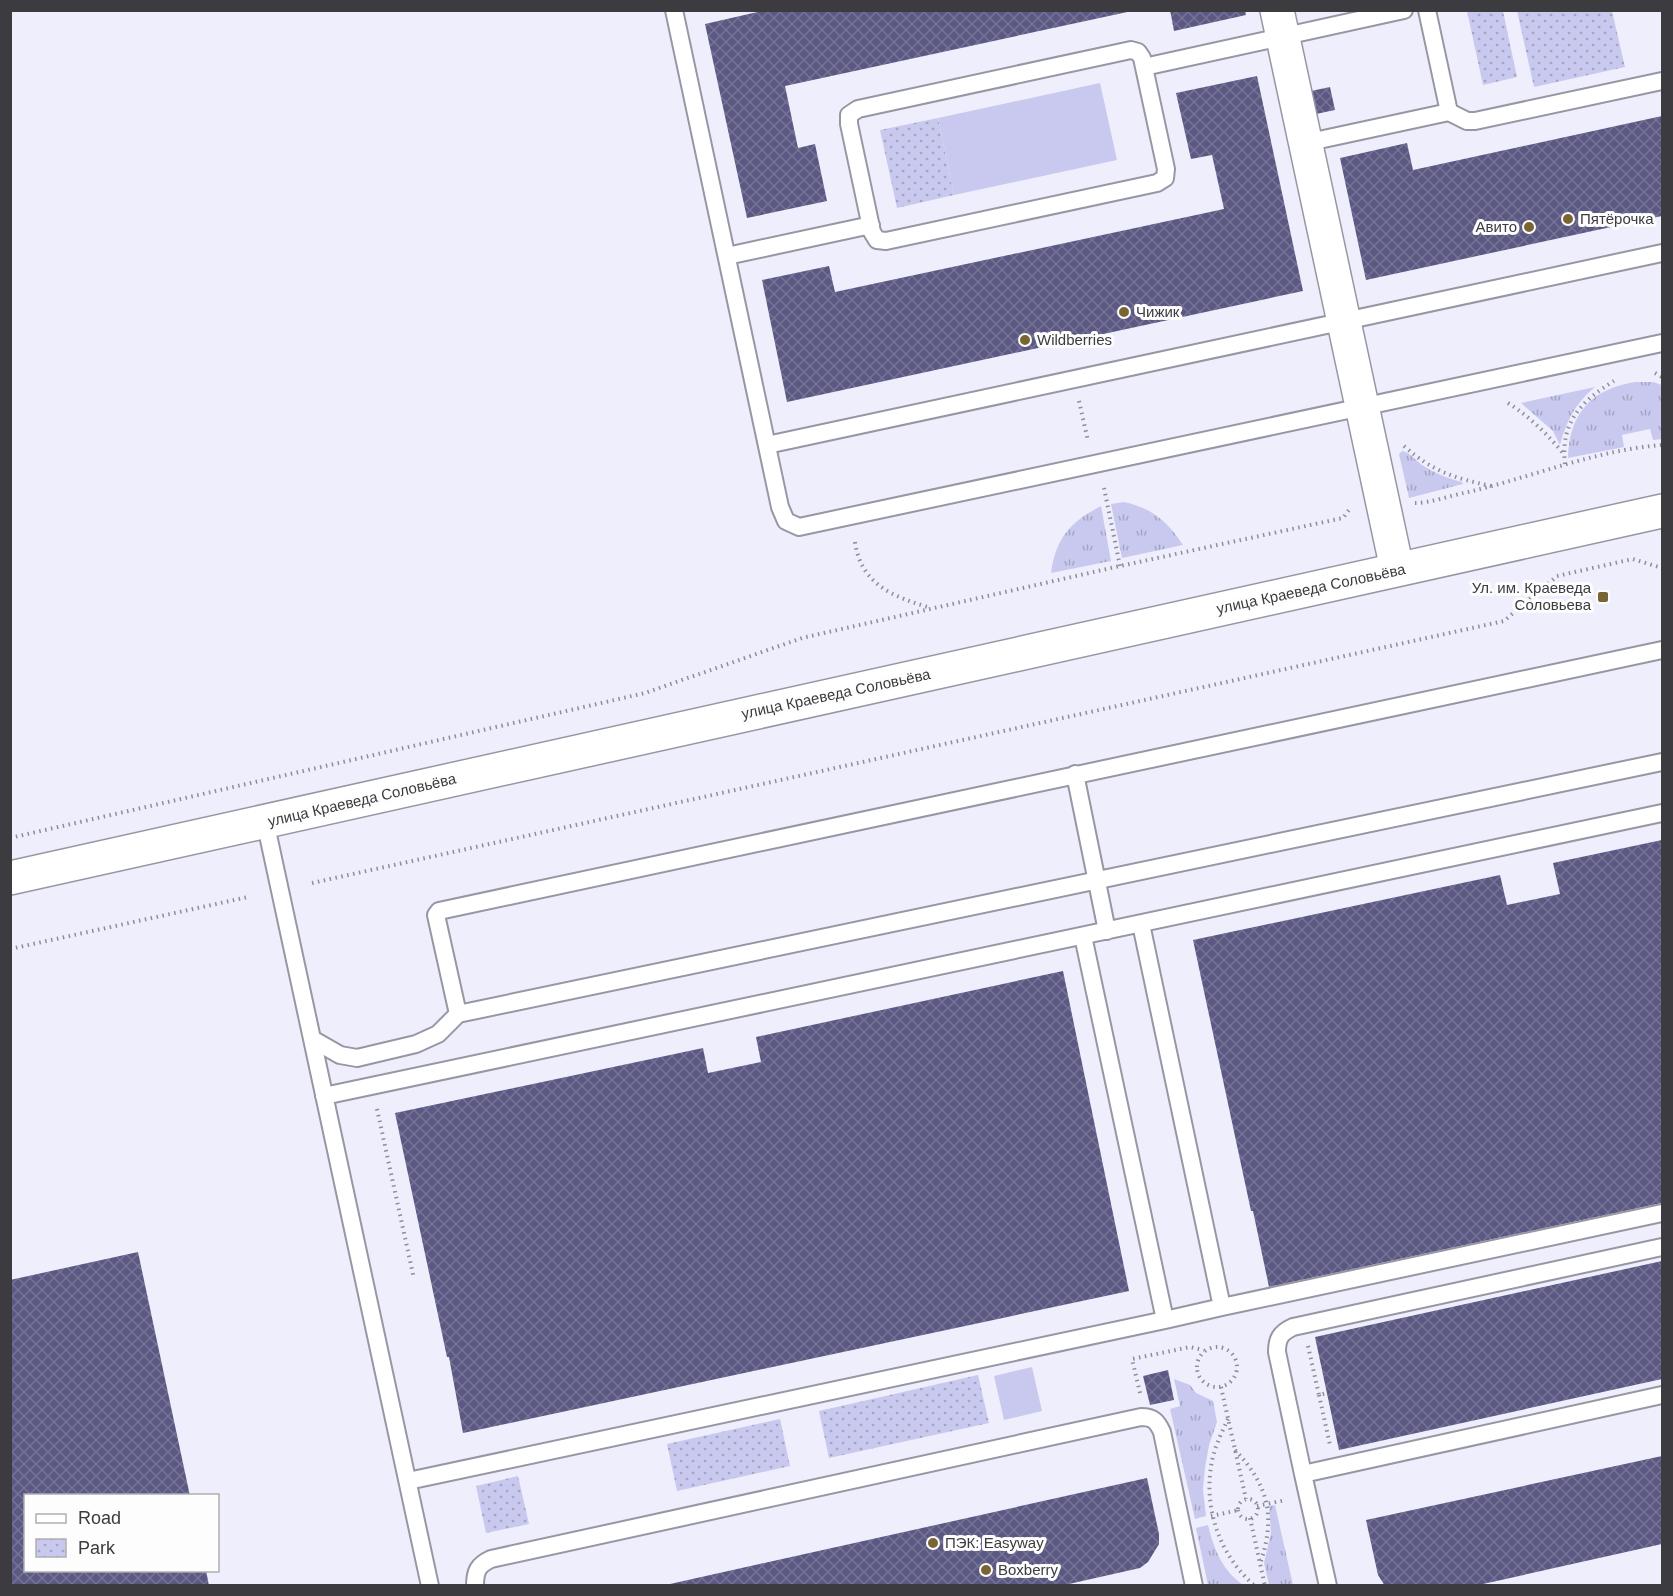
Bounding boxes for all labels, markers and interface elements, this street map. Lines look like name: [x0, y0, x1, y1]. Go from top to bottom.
place label: Пятёрочка: [1580, 210, 1654, 227]
marker: Пятёрочка: [1561, 212, 1575, 226]
place label: Авито: [1476, 218, 1517, 235]
marker: Авито: [1522, 220, 1536, 234]
place label: Чижик: [1136, 303, 1180, 320]
marker: Чижик: [1117, 305, 1131, 319]
place label: Wildberries: [1037, 331, 1112, 348]
marker: Wildberries: [1018, 333, 1032, 347]
street label: улица Краеведа Соловьёва: [1215, 560, 1408, 617]
place label: Ул. им. Краеведа Соловьева: [1472, 579, 1592, 613]
marker: Ул. им. Краеведа Соловьева: [1596, 590, 1610, 604]
street label: улица Краеведа Соловьёва: [740, 665, 933, 722]
street label: улица Краеведа Соловьёва: [266, 769, 458, 829]
legend: [24, 1494, 219, 1572]
text: Road: [78, 1508, 121, 1528]
place label: ПЭК: Easyway: [945, 1534, 1044, 1551]
marker: ПЭК: Easyway: [926, 1536, 940, 1550]
text: Park: [78, 1538, 116, 1558]
place label: Boxberry: [998, 1561, 1059, 1578]
marker: Boxberry: [979, 1563, 993, 1577]

